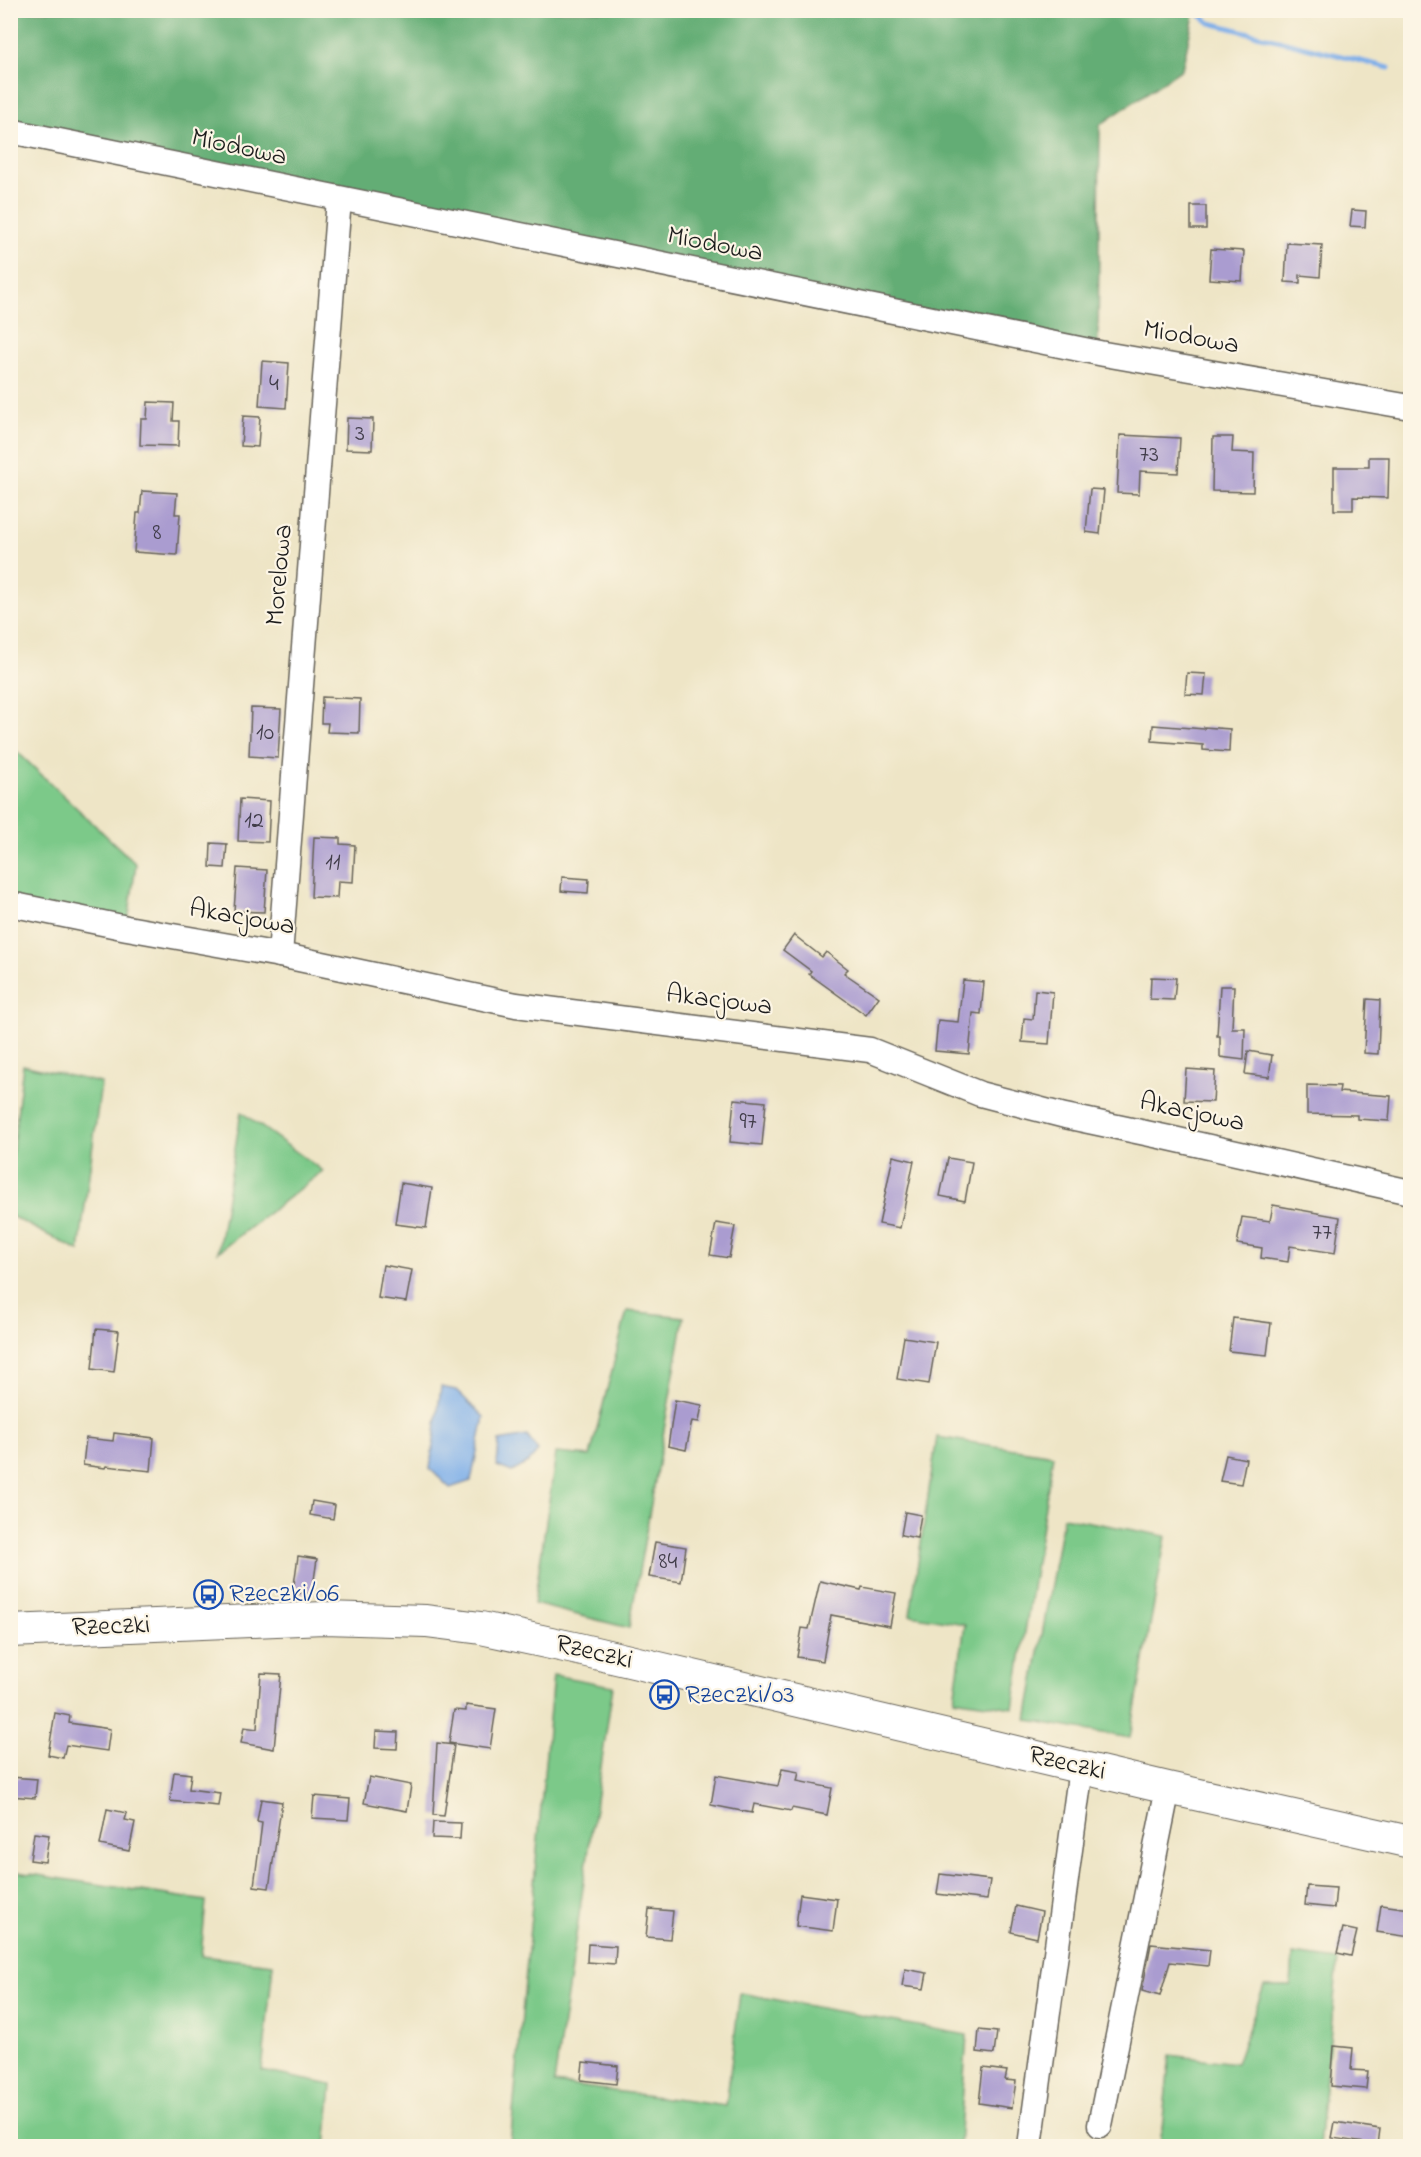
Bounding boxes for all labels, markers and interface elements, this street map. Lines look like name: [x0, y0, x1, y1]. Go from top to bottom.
street label: Miodowa: [188, 119, 290, 177]
street label: Miodowa: [664, 217, 766, 273]
street label: Miodowa: [1140, 310, 1242, 366]
house number: 4: [269, 367, 279, 402]
house number: 3: [355, 417, 365, 452]
house number: 73: [1139, 438, 1159, 473]
house number: 8: [153, 516, 162, 551]
street label: Morelowa: [256, 523, 304, 627]
house number: 10: [256, 716, 274, 751]
house number: 12: [244, 804, 264, 839]
house number: 11: [325, 846, 341, 881]
street label: Akacjowa: [186, 890, 298, 946]
street label: Akacjowa: [664, 975, 774, 1027]
street label: Akacjowa: [1136, 1083, 1248, 1143]
house number: 97: [739, 1105, 757, 1140]
house number: 77: [1312, 1216, 1332, 1251]
house number: 84: [659, 1545, 678, 1580]
place label: Rzeczki/06: [229, 1575, 339, 1614]
bus stop icon: Rzeczki/06: [192, 1578, 224, 1610]
street label: Rzeczki: [71, 1606, 151, 1648]
street label: Rzeczki: [551, 1625, 637, 1681]
place label: Rzeczki/03: [685, 1676, 795, 1715]
bus stop icon: Rzeczki/03: [648, 1679, 680, 1711]
street label: Rzeczki: [1024, 1736, 1110, 1792]

